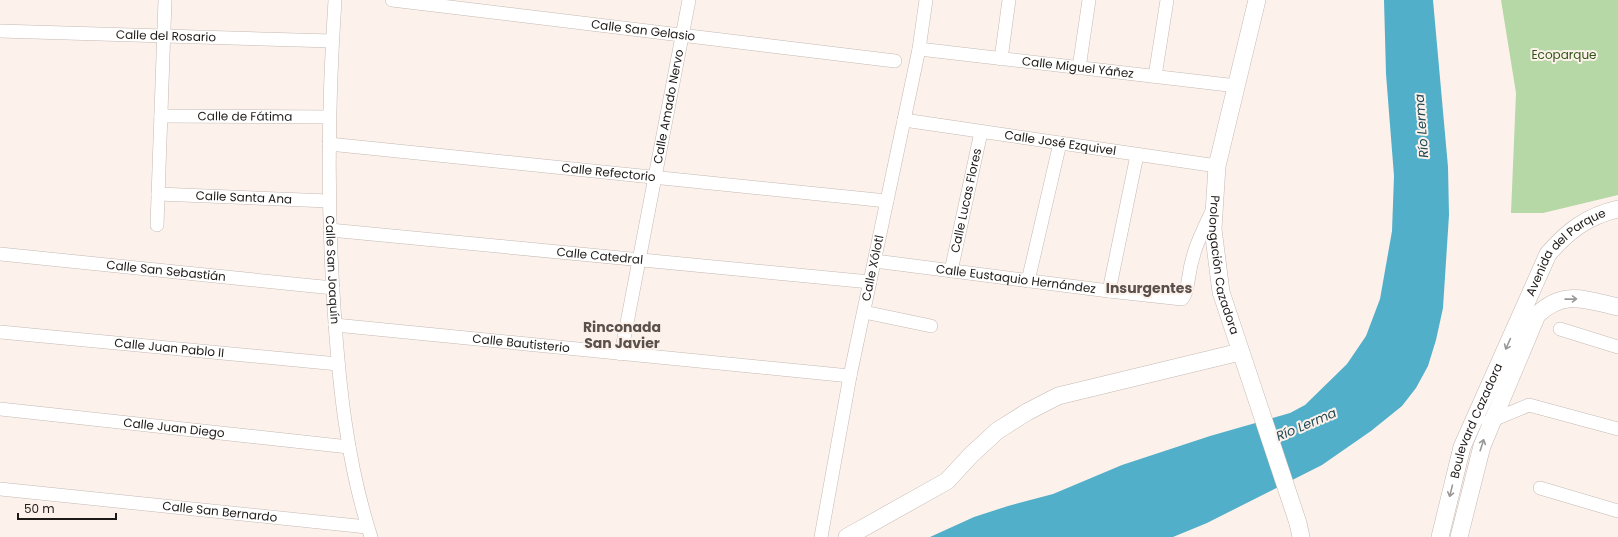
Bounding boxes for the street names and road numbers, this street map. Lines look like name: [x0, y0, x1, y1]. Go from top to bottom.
street label: Calle San Gelasio: [590, 15, 697, 45]
street label: Calle del Rosario: [116, 25, 217, 46]
street label: Calle Amado Nervo: [649, 47, 687, 165]
street label: Calle Miguel Yáñez: [1021, 52, 1135, 82]
street label: Calle de Fátima: [198, 107, 292, 125]
street label: Calle José Ezquivel: [1004, 126, 1117, 159]
street label: Calle Lucas Flores: [946, 147, 985, 254]
street label: Calle Refectorio: [561, 159, 657, 185]
street label: Calle Santa Ana: [195, 187, 292, 207]
street label: Prolongación Cazadora: [1205, 195, 1244, 337]
street label: Avenida del Parque: [1521, 204, 1608, 299]
street label: Calle San Joaquín: [322, 215, 344, 325]
street label: Calle Xólotl: [857, 233, 888, 302]
street label: Calle Catedral: [556, 243, 644, 268]
street label: Calle San Sebastián: [106, 256, 227, 285]
street label: Calle Eustaquio Hernández: [935, 260, 1097, 297]
street label: Calle Bautisterio: [472, 330, 571, 356]
street label: Calle Juan Pablo II: [114, 334, 225, 361]
street label: Boulevard Cazadora: [1446, 360, 1506, 480]
street label: Calle Juan Diego: [123, 413, 226, 441]
street label: Calle San Bernardo: [162, 497, 278, 526]

